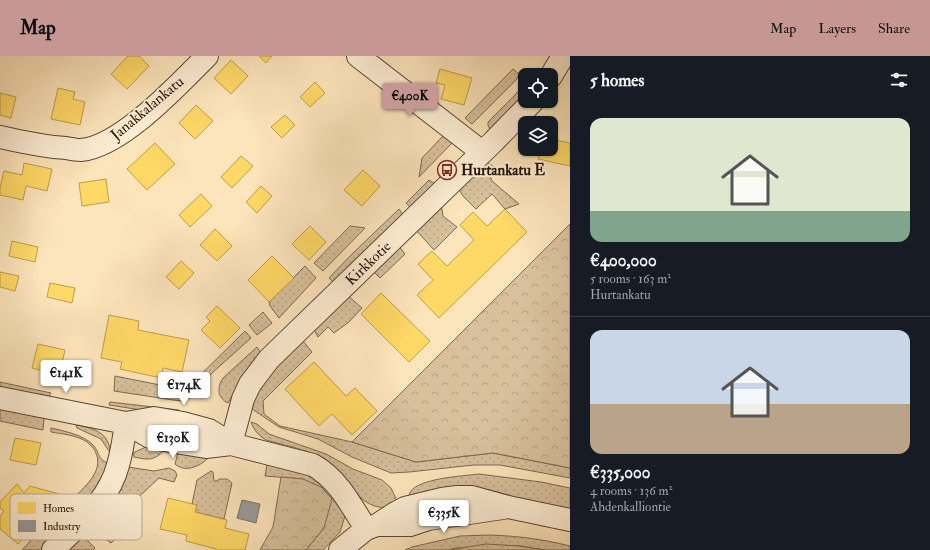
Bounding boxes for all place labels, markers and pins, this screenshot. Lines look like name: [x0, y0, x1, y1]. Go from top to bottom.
pin: €400K: [382, 83, 438, 117]
bus stop icon: Hurtankatu E: [436, 159, 458, 181]
place label: Hurtankatu E: [461, 161, 545, 180]
pin: €141K: [38, 360, 94, 394]
pin: €174K: [156, 372, 212, 406]
pin: €130K: [145, 425, 201, 459]
pin: €335K: [416, 500, 472, 534]

